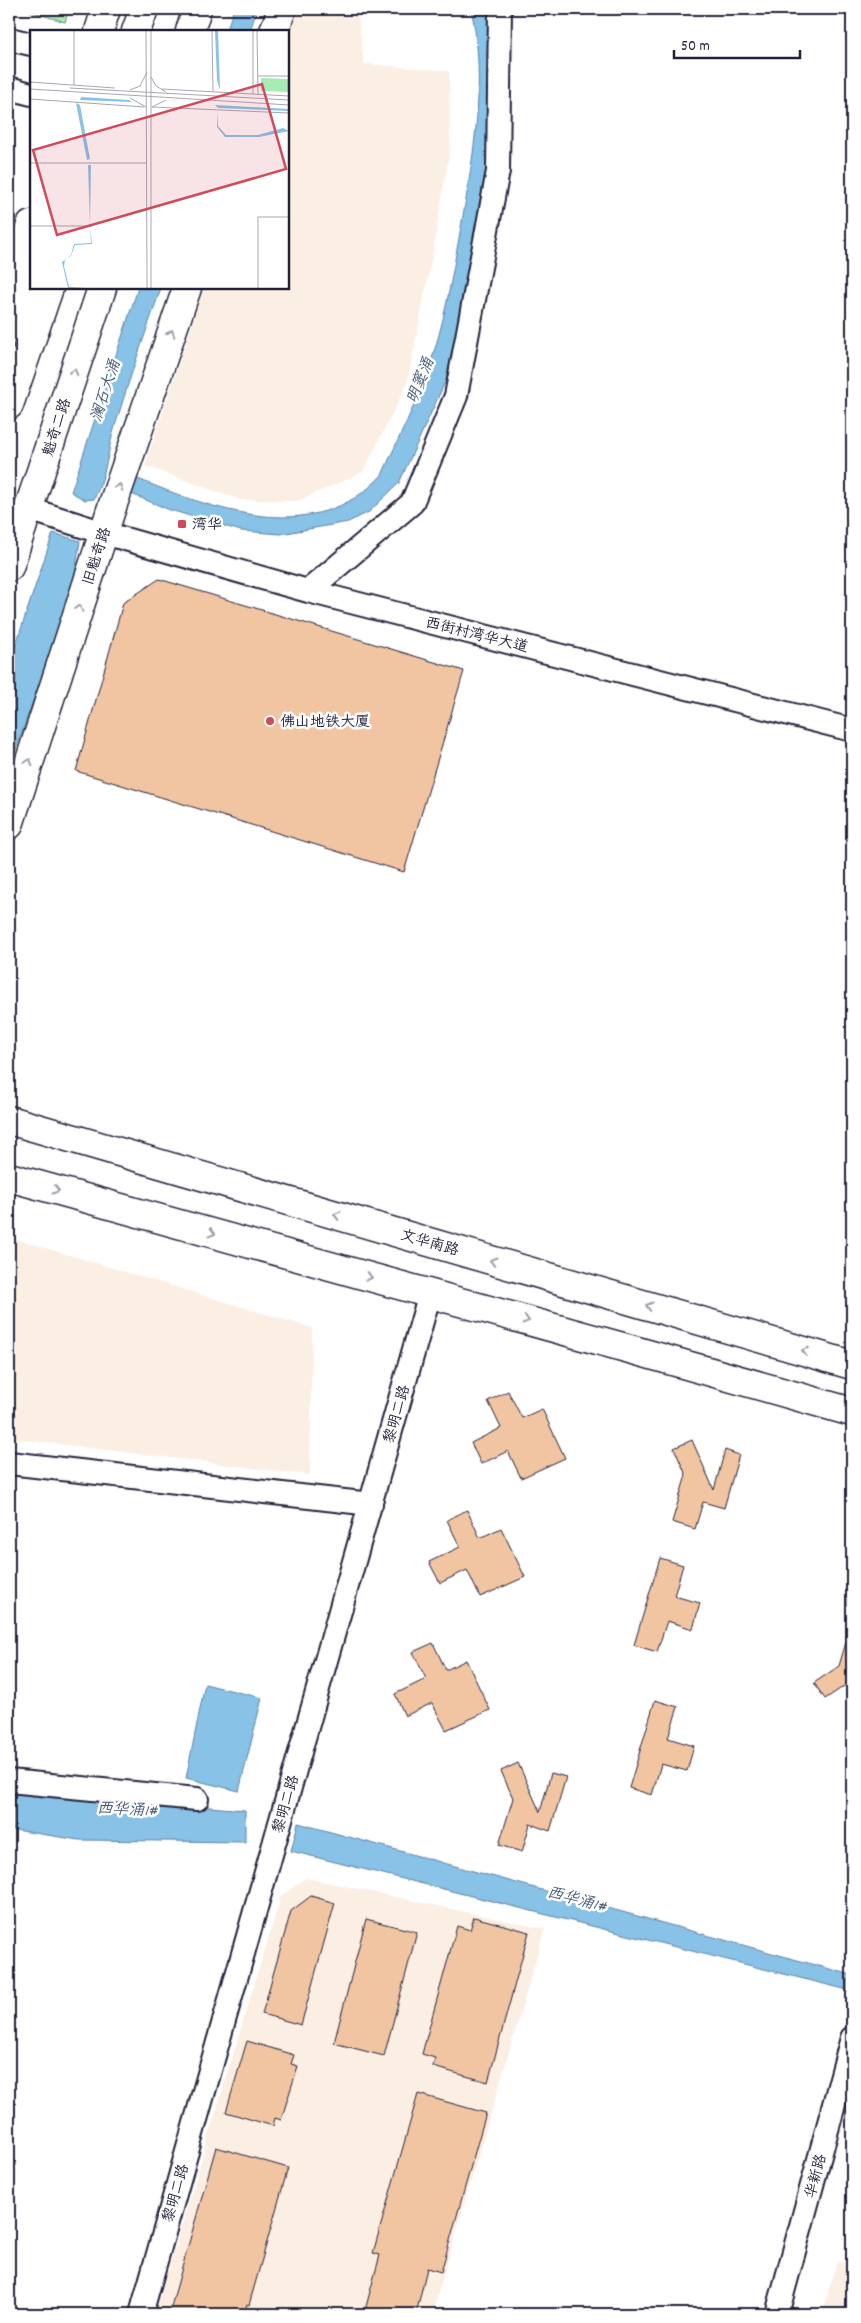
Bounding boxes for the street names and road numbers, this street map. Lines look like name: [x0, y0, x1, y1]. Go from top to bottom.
street label: 魁奇二路: [38, 396, 78, 460]
street label: 旧魁奇路: [78, 525, 118, 589]
street label: 西街村湾华大道: [423, 613, 530, 659]
street label: 文华南路: [398, 1225, 461, 1263]
street label: 黎明二路: [379, 1383, 417, 1446]
street label: 黎明二路: [268, 1773, 306, 1836]
street label: 华新路: [800, 2152, 833, 2201]
street label: 黎明二路: [158, 2162, 196, 2225]

